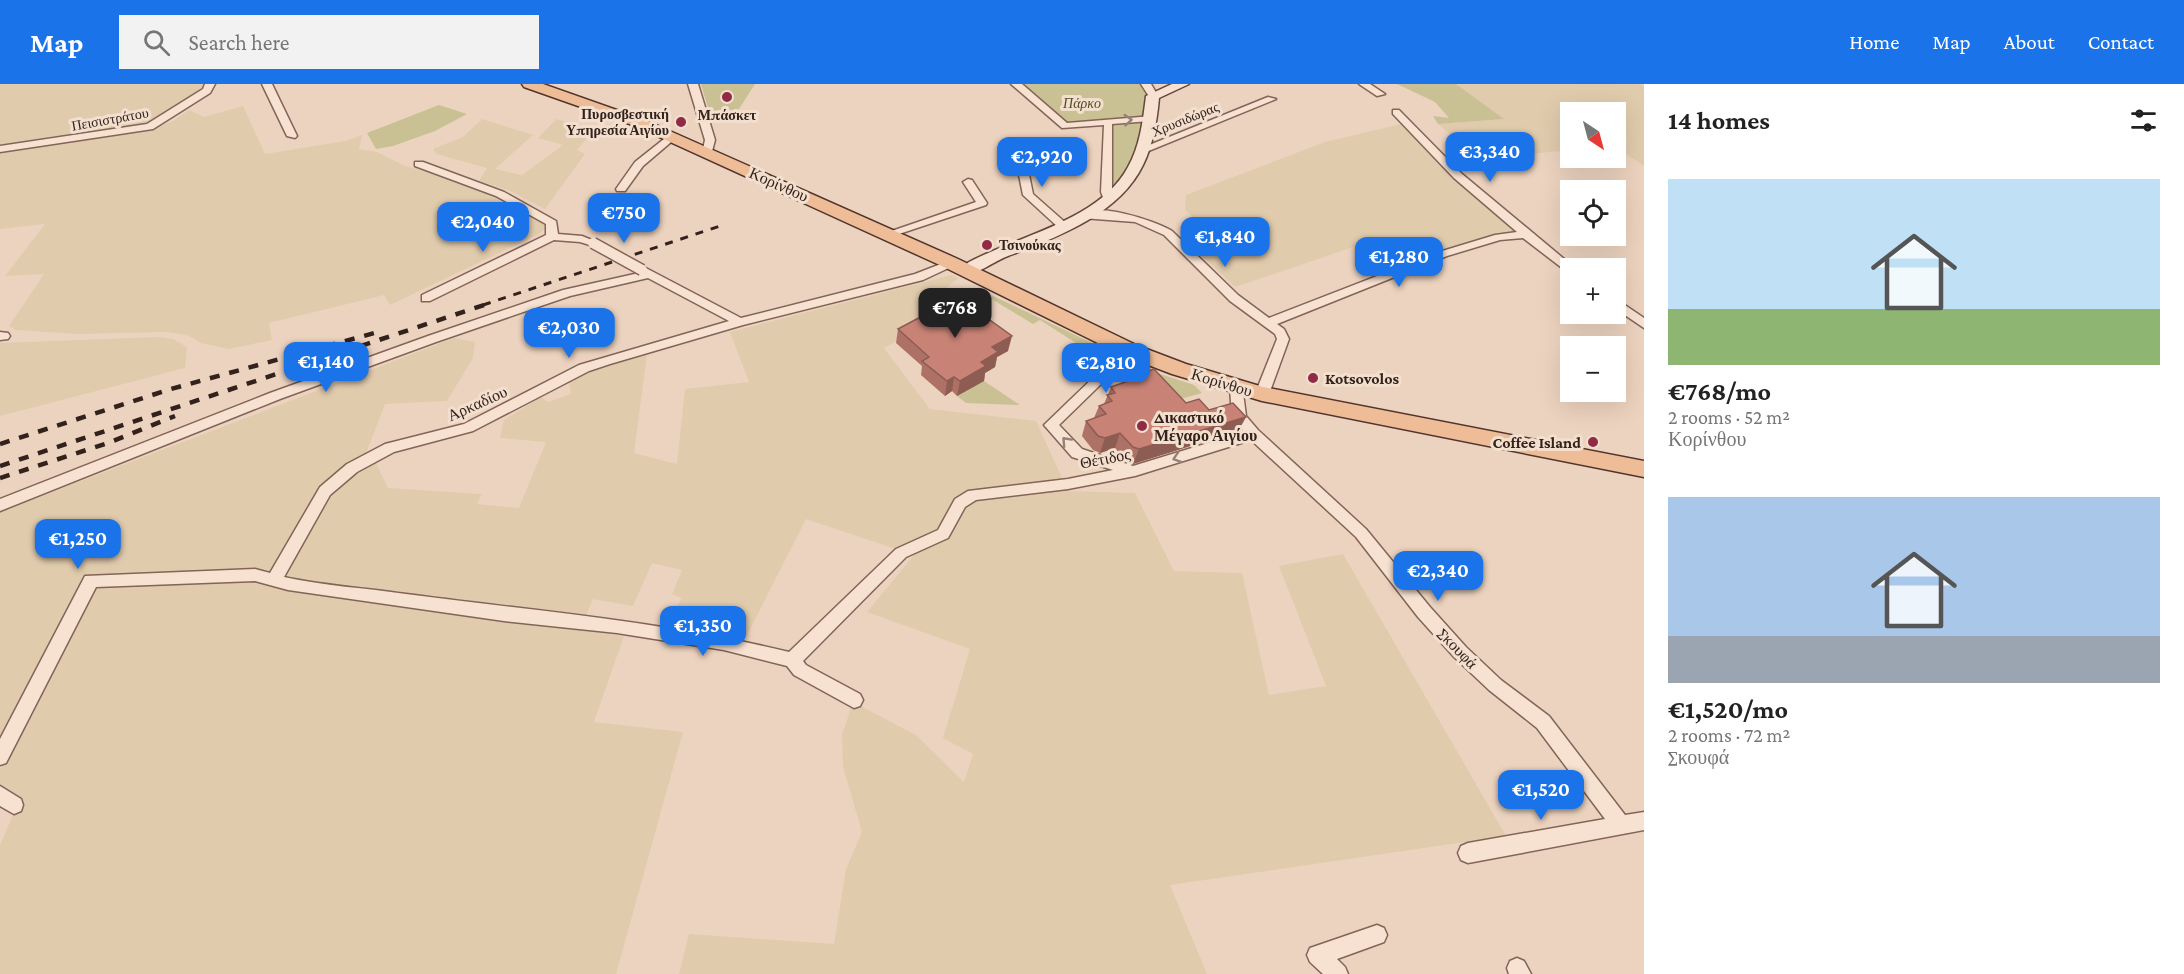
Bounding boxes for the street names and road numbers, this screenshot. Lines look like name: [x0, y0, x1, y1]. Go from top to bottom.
street label: Χρυσιδώρας: [1149, 98, 1221, 140]
street label: Πεισιστράτου: [70, 104, 150, 134]
street label: Κορίνθου: [746, 164, 811, 206]
street label: Κορίνθου: [1189, 365, 1254, 401]
street label: Αρκαδίου: [445, 383, 510, 425]
street label: Θέτιδος: [1078, 445, 1132, 472]
street label: Σκουφά: [1434, 625, 1481, 673]

